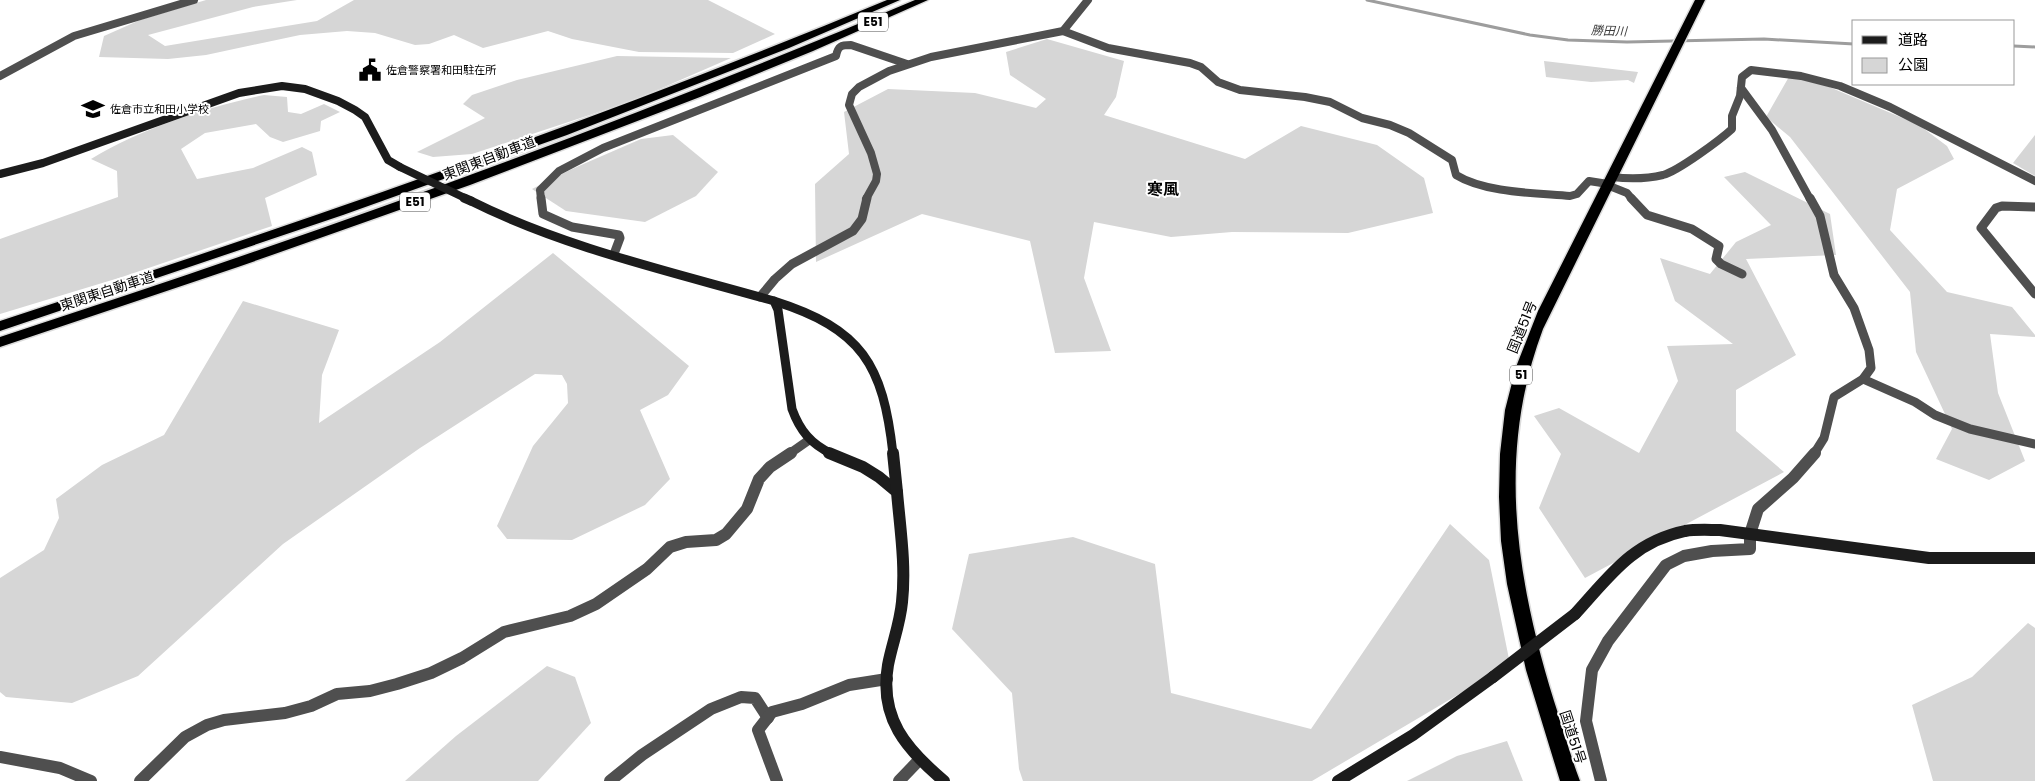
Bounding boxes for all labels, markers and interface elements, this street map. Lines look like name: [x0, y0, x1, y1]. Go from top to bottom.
road number: E51: [858, 13, 888, 32]
legend: [1852, 20, 2015, 85]
water label: 勝田川: [1591, 21, 1629, 40]
text: 道路: [1898, 29, 1928, 50]
text: 公園: [1898, 54, 1928, 75]
public building icon: 佐倉警察署和田駐在所: [357, 57, 383, 83]
place label: 佐倉警察署和田駐在所: [386, 62, 497, 78]
school or university icon: 佐倉市立和田小学校: [80, 96, 106, 122]
place label: 佐倉市立和田小学校: [110, 101, 209, 117]
street label: 東関東自動車道: [440, 131, 538, 185]
district label: 寒風: [1147, 178, 1179, 201]
road number: E51: [400, 192, 430, 212]
street label: 東関東自動車道: [57, 266, 157, 316]
street label: 国道51号: [1502, 298, 1542, 356]
road number: 51: [1510, 366, 1532, 384]
street label: 国道51号: [1555, 708, 1591, 766]

